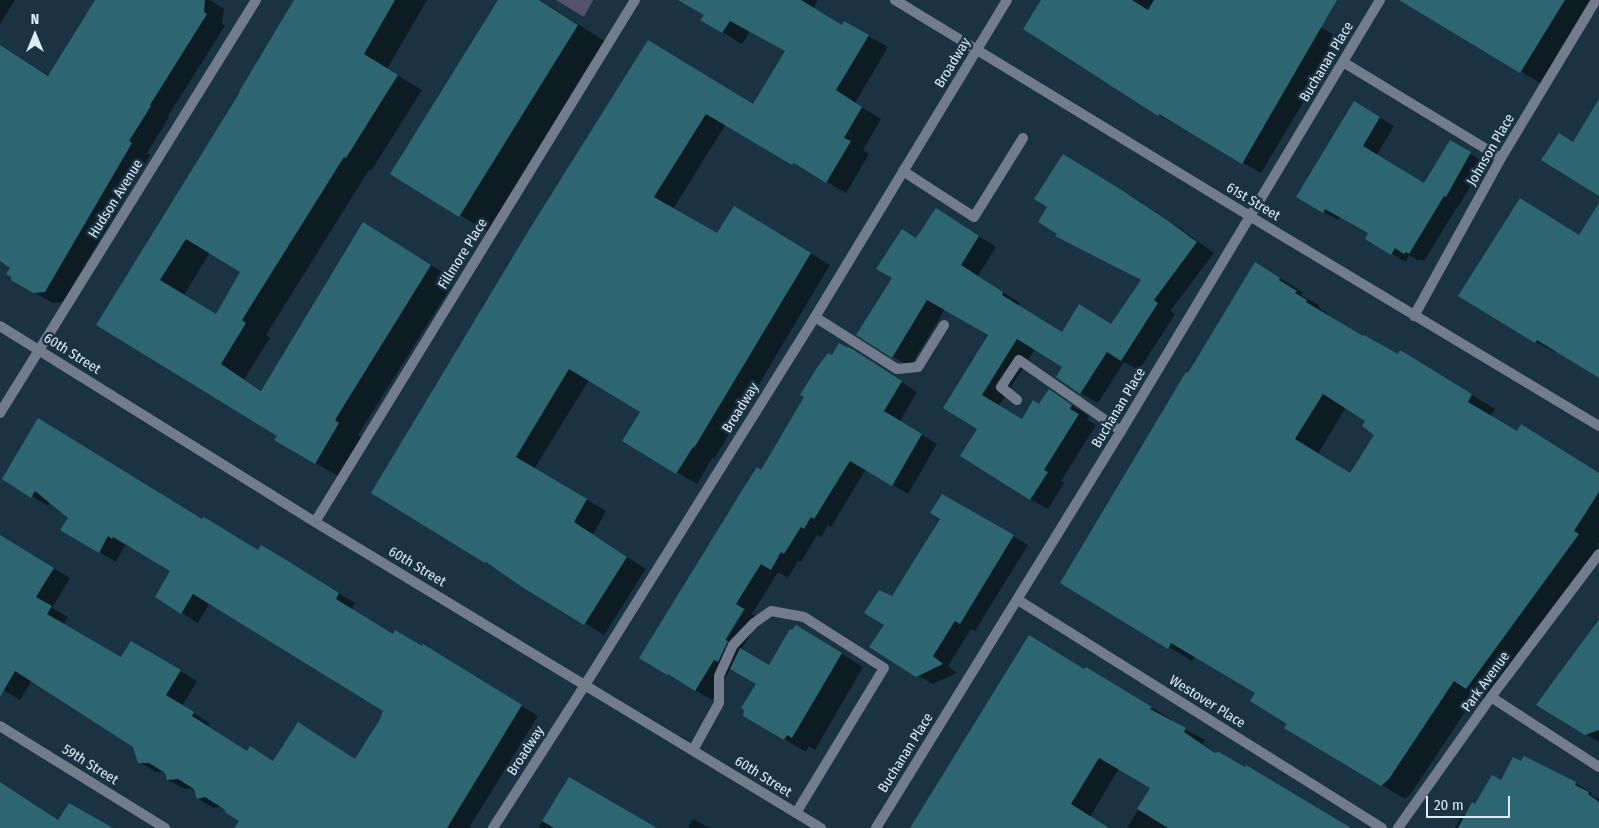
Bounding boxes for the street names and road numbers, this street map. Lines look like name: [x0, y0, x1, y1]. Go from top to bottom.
street label: Buchanan Place: [1297, 19, 1357, 105]
street label: Broadway: [931, 35, 975, 91]
street label: Johnson Place: [1464, 111, 1518, 189]
street label: Hudson Avenue: [85, 157, 147, 241]
street label: 61st Street: [1223, 179, 1283, 225]
street label: Fillmore Place: [435, 216, 491, 292]
street label: 60th Street: [40, 330, 104, 378]
street label: Buchanan Place: [1089, 365, 1149, 451]
street label: Broadway: [719, 380, 763, 436]
street label: 60th Street: [385, 543, 449, 591]
street label: Park Avenue: [1459, 649, 1513, 715]
street label: Westover Place: [1166, 672, 1248, 732]
street label: Buchanan Place: [875, 710, 937, 796]
street label: Broadway: [504, 723, 548, 779]
street label: 59th Street: [59, 741, 121, 789]
street label: 60th Street: [731, 753, 795, 801]

